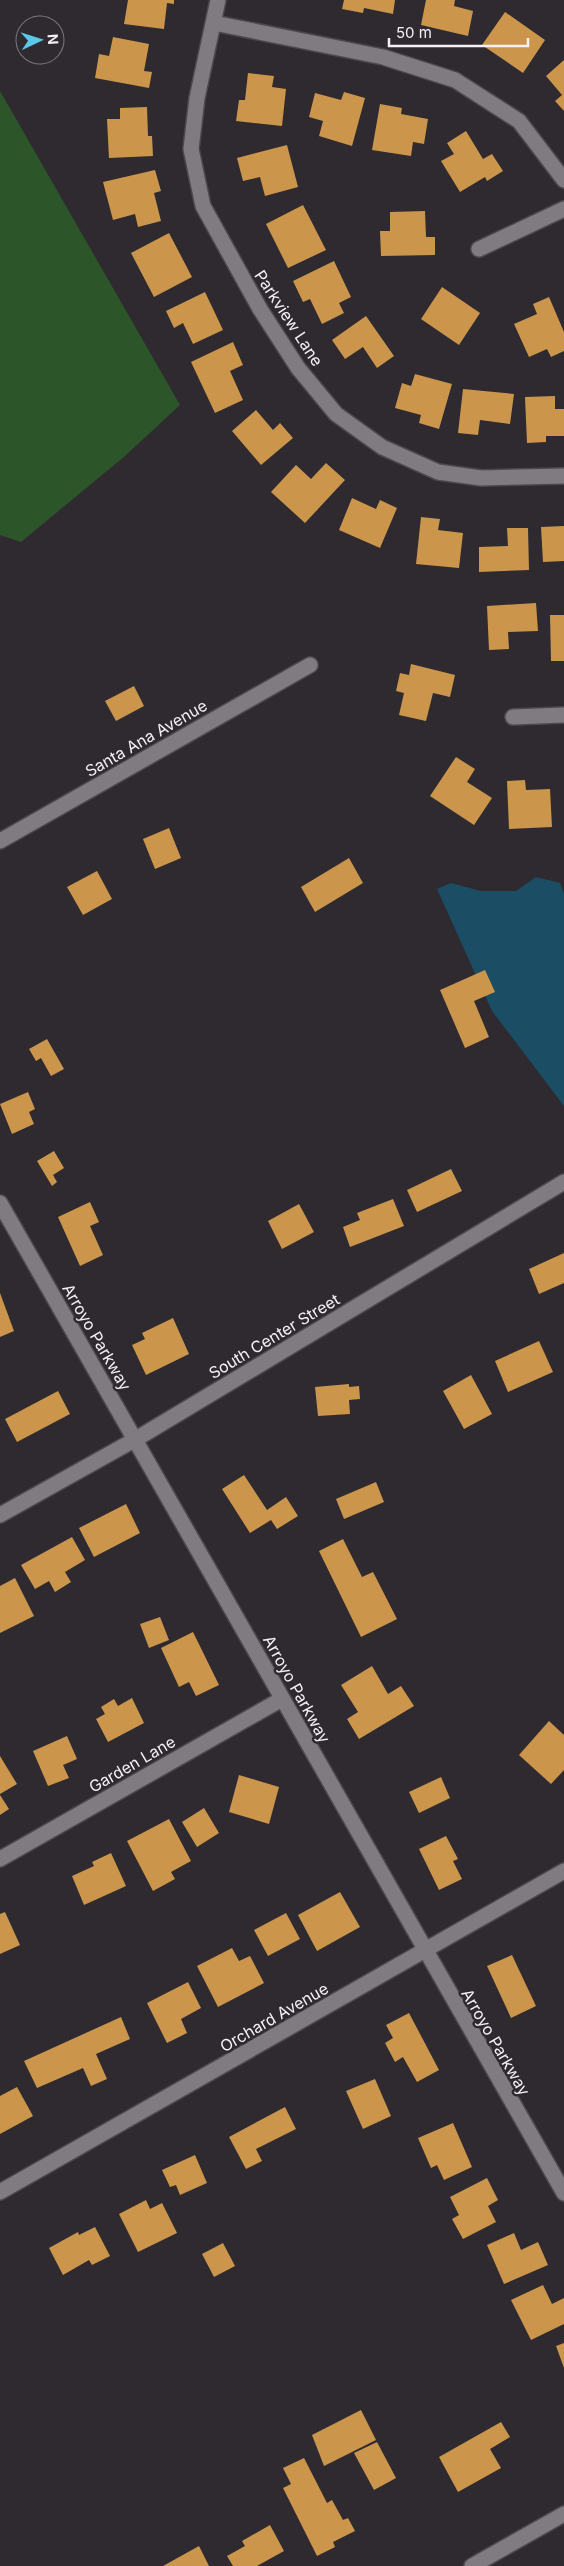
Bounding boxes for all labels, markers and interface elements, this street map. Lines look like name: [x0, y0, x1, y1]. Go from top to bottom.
north arrow: [15, 15, 65, 65]
scale bar: [389, 15, 528, 47]
text: 50 m: [396, 23, 432, 42]
text: N: [45, 33, 62, 45]
street label: Parkview Lane: [251, 266, 327, 370]
street label: Santa Ana Avenue: [81, 695, 211, 781]
street label: Arroyo Parkway: [58, 1280, 136, 1394]
street label: South Center Street: [205, 1289, 343, 1383]
street label: Arroyo Parkway: [259, 1632, 335, 1746]
street label: Garden Lane: [85, 1731, 179, 1797]
street label: Orchard Avenue: [216, 1978, 332, 2056]
street label: Arroyo Parkway: [457, 1985, 535, 2099]

